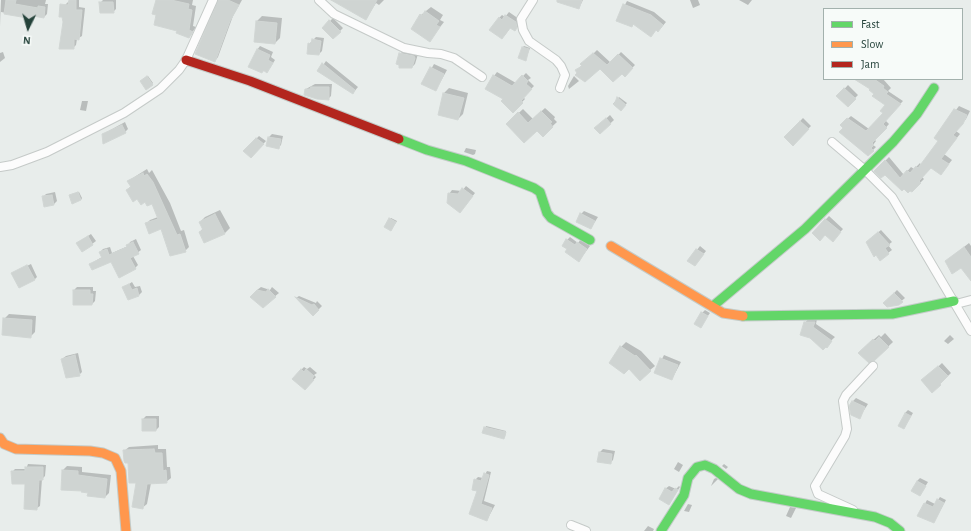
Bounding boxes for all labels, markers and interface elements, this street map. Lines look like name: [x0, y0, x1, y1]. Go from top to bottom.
north arrow: [8, 8, 48, 48]
legend: [823, 8, 963, 80]
text: Fast: [861, 18, 880, 30]
text: N: [23, 35, 31, 46]
text: Slow: [861, 38, 883, 50]
text: Jam: [861, 58, 880, 70]

